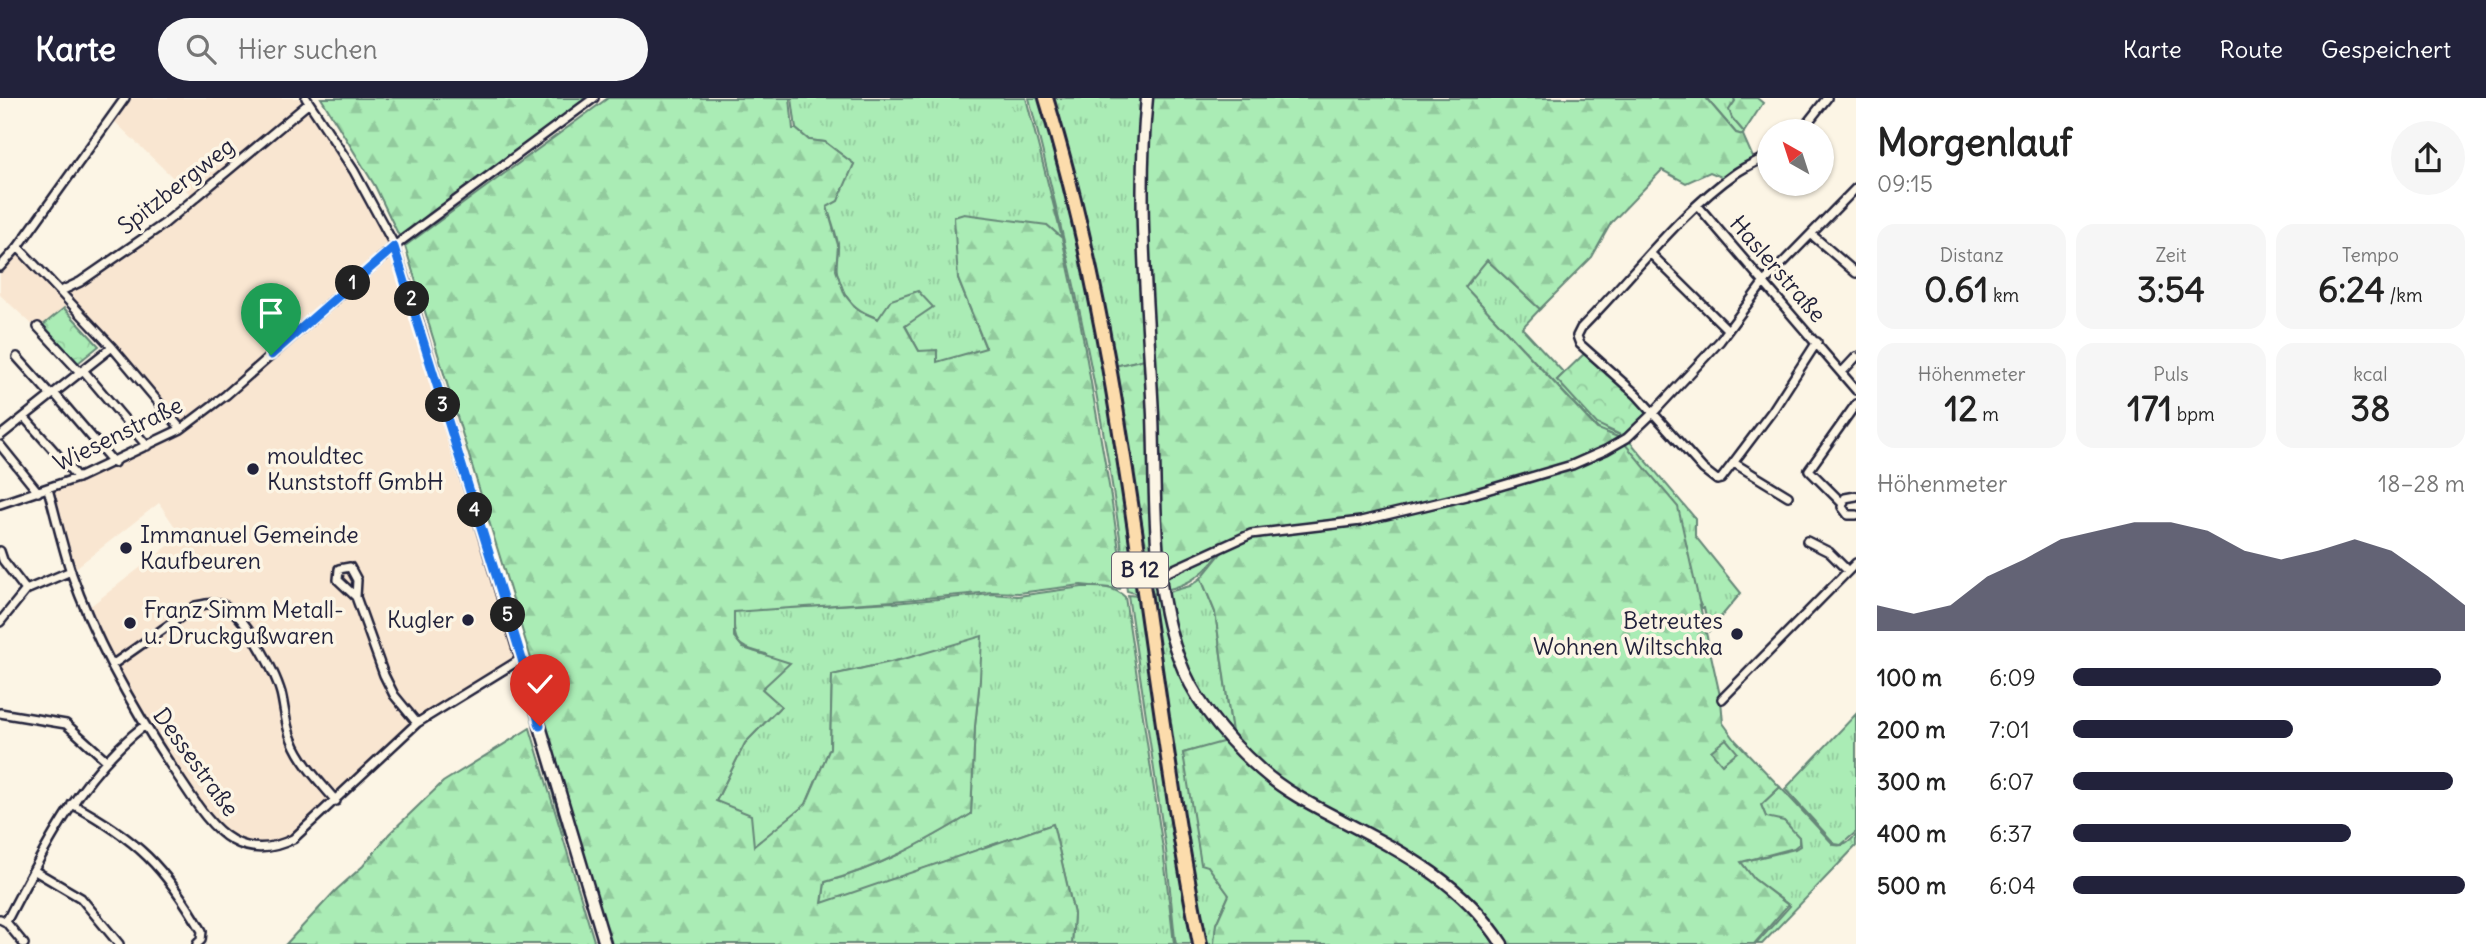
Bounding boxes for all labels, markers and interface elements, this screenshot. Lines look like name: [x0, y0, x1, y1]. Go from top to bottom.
search box: [158, 18, 648, 81]
text: Karte: [35, 28, 116, 70]
icon: search: [182, 30, 220, 68]
text: Hier suchen: [238, 33, 378, 66]
text: Karte: [2123, 34, 2182, 64]
text: Route: [2220, 34, 2283, 64]
text: Gespeichert: [2321, 34, 2451, 64]
north arrow: [1757, 119, 1834, 196]
map controls: [1757, 119, 1834, 196]
text: Morgenlauf: [1877, 119, 2072, 166]
button: share: [2391, 121, 2465, 195]
street label: Spitzbergweg: [112, 131, 240, 240]
text: 09:15: [1877, 169, 1933, 198]
street label: Haslerstraße: [1724, 209, 1833, 328]
text: Distanz: [1940, 243, 2004, 267]
text: Zeit: [2155, 243, 2186, 267]
text: Tempo: [2342, 243, 2399, 267]
pin: 1: [336, 266, 370, 300]
text: 0.61: [1924, 267, 1988, 311]
text: 3:54: [2137, 267, 2205, 311]
text: 6:24: [2318, 267, 2385, 311]
text: 1: [349, 270, 356, 294]
pin: 2: [394, 282, 430, 316]
pin: [241, 283, 301, 355]
text: km: [1988, 283, 2019, 307]
text: /km: [2385, 283, 2423, 307]
text: 2: [406, 286, 417, 310]
icon: arrive: [252, 294, 290, 332]
text: Höhenmeter: [1918, 362, 2025, 386]
text: Puls: [2153, 362, 2189, 386]
text: kcal: [2353, 362, 2387, 386]
text: 12: [1945, 386, 1978, 430]
text: 171: [2127, 386, 2172, 430]
text: 38: [2350, 386, 2390, 430]
pin: 3: [426, 388, 460, 422]
street label: Wiesenstraße: [48, 390, 187, 477]
text: 3: [437, 392, 448, 416]
text: m: [1978, 402, 1999, 426]
text: bpm: [2172, 402, 2215, 426]
place label: mouldtec Kunststoff GmbH: [267, 441, 443, 496]
marker: mouldtec Kunststoff GmbH: [245, 461, 261, 477]
text: Höhenmeter: [1877, 469, 2007, 498]
text: 18–28 m: [2378, 469, 2465, 498]
pin: 4: [458, 492, 492, 528]
text: 4: [469, 497, 480, 521]
place label: Immanuel Gemeinde Kaufbeuren: [140, 520, 359, 575]
marker: Immanuel Gemeinde Kaufbeuren: [118, 540, 134, 556]
road number: B 12: [1112, 552, 1168, 588]
place label: Franz Simm Metall- u. Druckgußwaren: [144, 595, 344, 650]
pin: 5: [490, 598, 526, 632]
text: 5: [502, 602, 513, 626]
place label: Kugler: [387, 605, 455, 634]
place label: Betreutes Wohnen Wiltschka: [1533, 606, 1723, 661]
marker: Kugler: [460, 612, 476, 628]
marker: Franz Simm Metall- u. Druckgußwaren: [122, 615, 138, 631]
marker: Betreutes Wohnen Wiltschka: [1729, 626, 1745, 642]
pin: [510, 654, 570, 726]
text: 100 m: [1877, 663, 1942, 692]
text: 6:09: [1989, 663, 2036, 692]
icon: check: [521, 665, 559, 703]
street label: Dessestraße: [147, 702, 246, 822]
text: 200 m: [1877, 715, 1946, 744]
text: 7:01: [1989, 715, 2030, 744]
text: 300 m: [1877, 767, 1946, 796]
text: 6:07: [1989, 767, 2034, 796]
text: 400 m: [1877, 819, 1946, 848]
text: 6:37: [1989, 819, 2032, 848]
text: 500 m: [1877, 871, 1946, 900]
text: 6:04: [1989, 871, 2036, 900]

